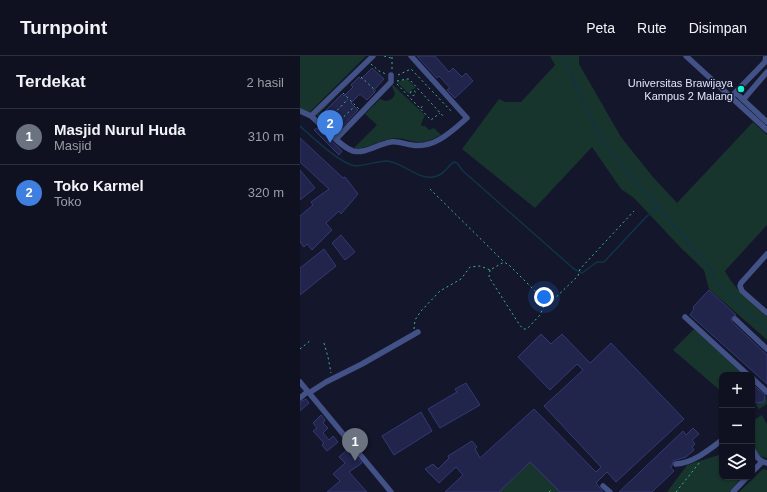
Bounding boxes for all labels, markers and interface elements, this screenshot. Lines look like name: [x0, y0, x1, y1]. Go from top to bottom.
text: Turnpoint: [20, 17, 107, 38]
text: Peta: [586, 20, 615, 36]
text: Rute: [637, 20, 667, 36]
text: Disimpan: [689, 20, 747, 36]
text: Terdekat: [16, 72, 86, 91]
text: 2 hasil: [246, 75, 284, 90]
place label: Universitas Brawijaya Kampus 2 Malang: [628, 77, 734, 102]
marker: Universitas Brawijaya Kampus 2 Malang: [736, 84, 746, 94]
pin: 2: [317, 110, 343, 143]
text: Masjid Nurul Huda: [54, 121, 186, 138]
text: 1: [25, 129, 33, 144]
text: 310 m: [248, 129, 284, 144]
text: Masjid: [54, 138, 92, 153]
text: Toko Karmel: [54, 177, 144, 194]
text: 2: [25, 185, 33, 200]
text: 320 m: [248, 185, 284, 200]
text: Toko: [54, 194, 81, 209]
your location: [534, 287, 554, 307]
map controls: [719, 372, 755, 480]
button: +: [719, 372, 755, 408]
button: −: [719, 408, 755, 444]
pin: 1: [342, 428, 368, 461]
button: layers: [719, 444, 755, 480]

